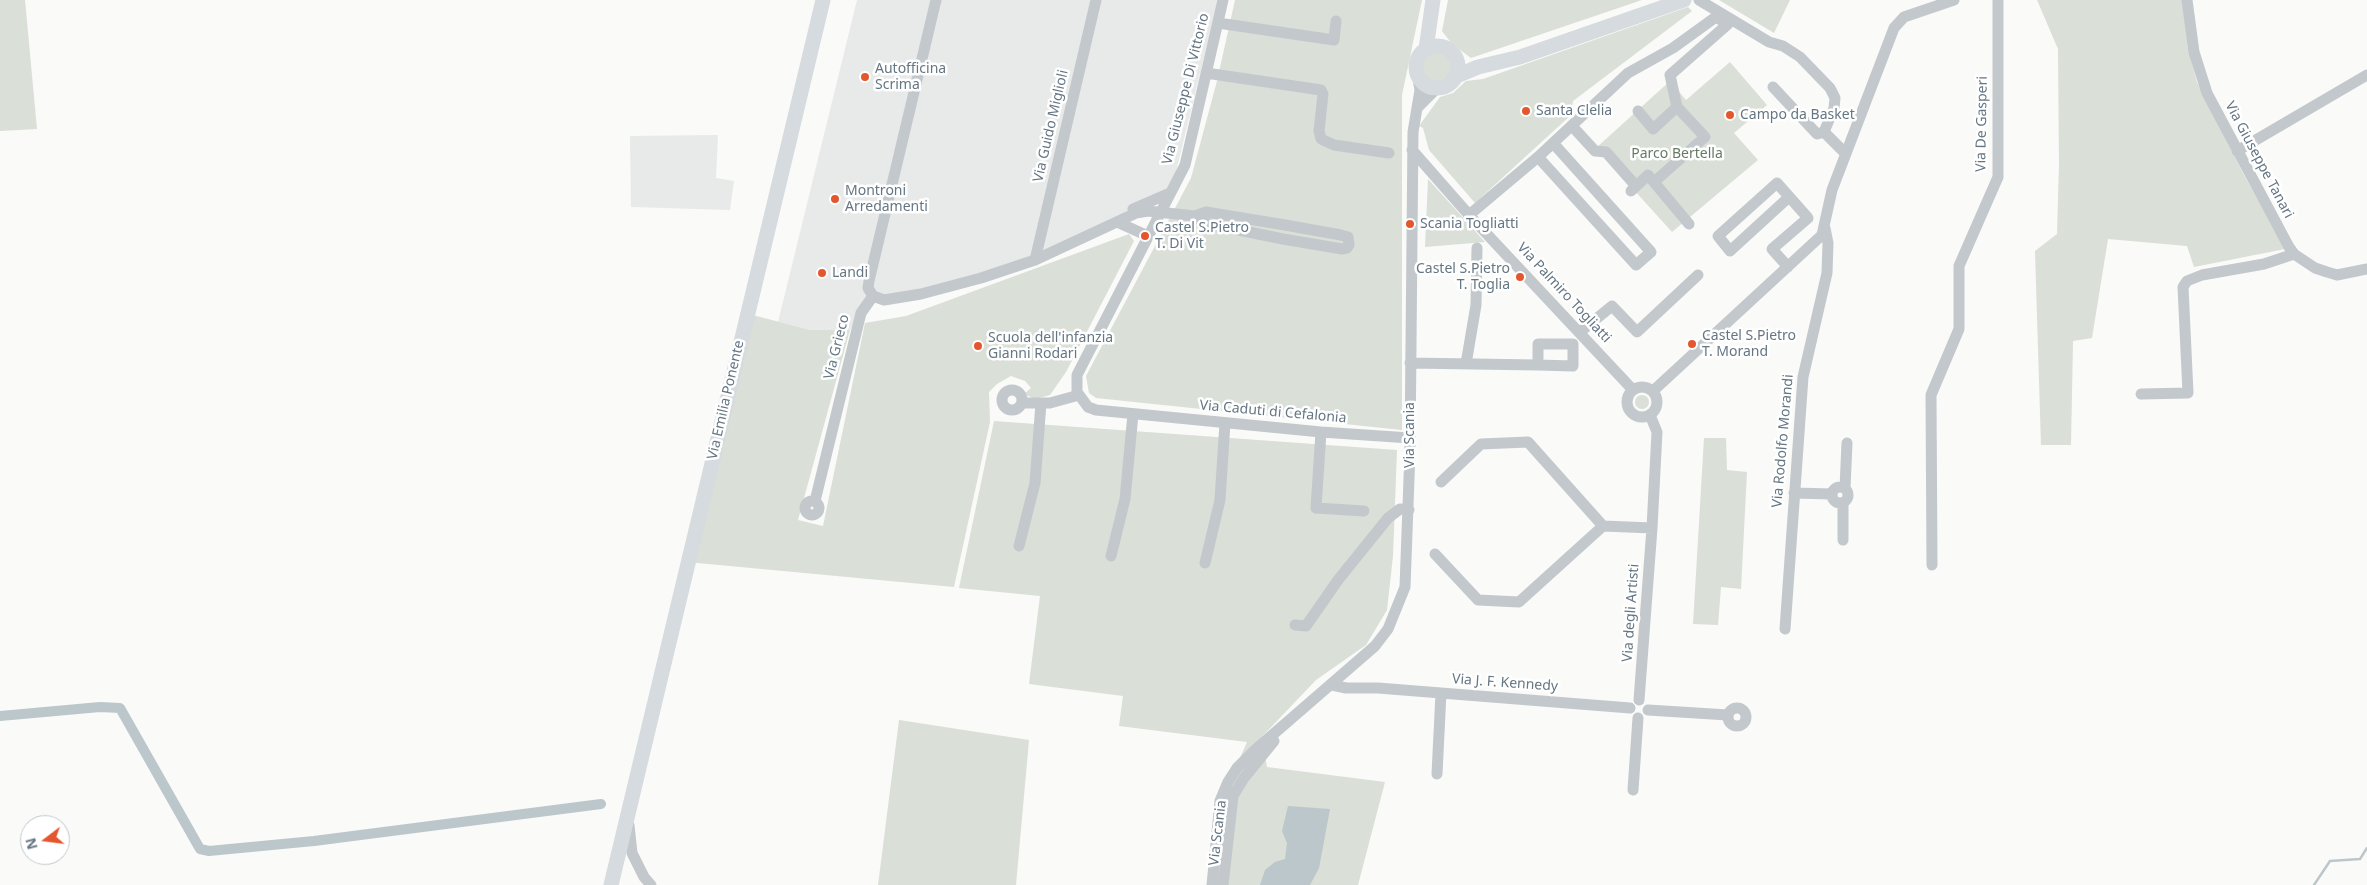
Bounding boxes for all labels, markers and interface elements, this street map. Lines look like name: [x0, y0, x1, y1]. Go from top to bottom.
street label: Via Giuseppe Di Vittorio: [1159, 12, 1213, 166]
place label: Autofficina Scrima: [875, 61, 946, 94]
street label: Via Guido Miglioli: [1030, 68, 1072, 184]
marker: Autofficina Scrima: [859, 71, 871, 83]
street label: Via De Gasperi: [1973, 76, 1991, 172]
street label: Via Giuseppe Tanari: [2221, 99, 2297, 221]
place label: Santa Clelia: [1536, 103, 1612, 119]
marker: Santa Clelia: [1520, 105, 1532, 117]
place label: Campo da Basket: [1740, 107, 1855, 123]
marker: Campo da Basket: [1724, 109, 1736, 121]
park label: Parco Bertella: [1631, 146, 1723, 162]
place label: Montroni Arredamenti: [845, 183, 928, 216]
marker: Montroni Arredamenti: [829, 193, 841, 205]
place label: Scania Togliatti: [1420, 216, 1519, 232]
marker: Scania Togliatti: [1404, 218, 1416, 230]
place label: Castel S.Pietro T. Di Vit: [1155, 220, 1249, 252]
marker: Castel S.Pietro T. Di Vit: [1139, 230, 1151, 242]
street label: Via Palmiro Togliatti: [1513, 240, 1615, 346]
place label: Castel S.Pietro T. Toglia: [1416, 261, 1510, 294]
place label: Landi: [832, 265, 868, 281]
marker: Landi: [816, 267, 828, 279]
marker: Castel S.Pietro T. Toglia: [1514, 271, 1526, 283]
street label: Via Grieco: [821, 313, 853, 381]
place label: Castel S.Pietro T. Morand: [1702, 328, 1796, 361]
place label: Scuola dell'infanzia Gianni Rodari: [988, 330, 1113, 362]
marker: Castel S.Pietro T. Morand: [1686, 338, 1698, 350]
street label: Via Emilia Ponente: [704, 339, 748, 461]
marker: Scuola dell'infanzia Gianni Rodari: [972, 340, 984, 352]
street label: Via Rodolfo Morandi: [1769, 374, 1797, 508]
street label: Via Caduti di Cefalonia: [1199, 397, 1347, 427]
street label: Via Scania: [1402, 402, 1418, 468]
street label: Via degli Artisti: [1619, 563, 1643, 663]
street label: Via J. F. Kennedy: [1452, 671, 1558, 695]
street label: Via Scania: [1206, 799, 1230, 867]
north arrow: [20, 815, 70, 865]
text: N: [20, 836, 42, 852]

